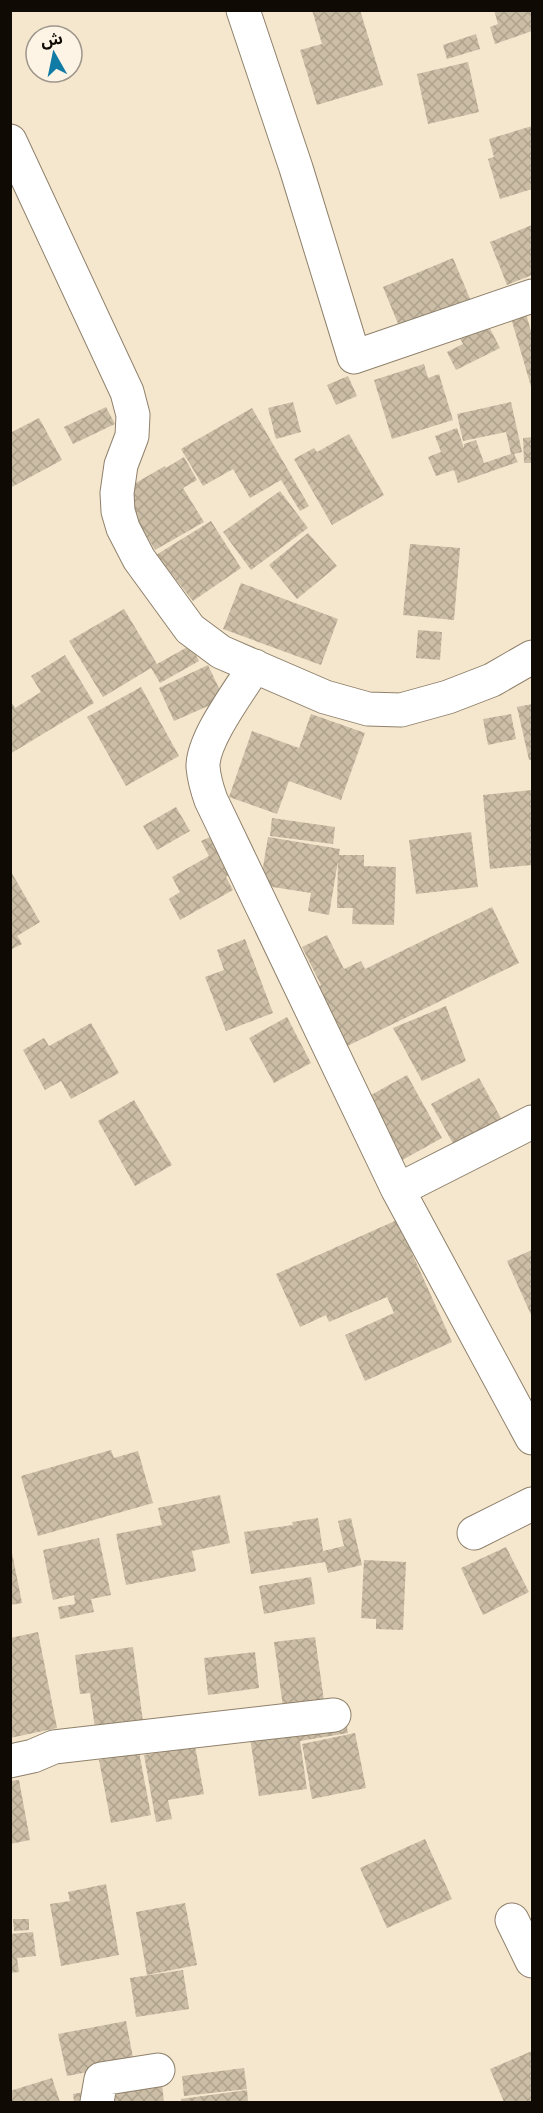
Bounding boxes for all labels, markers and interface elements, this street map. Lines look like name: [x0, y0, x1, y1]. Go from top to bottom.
north arrow: [24, 24, 84, 84]
text: ش: [39, 27, 65, 54]

